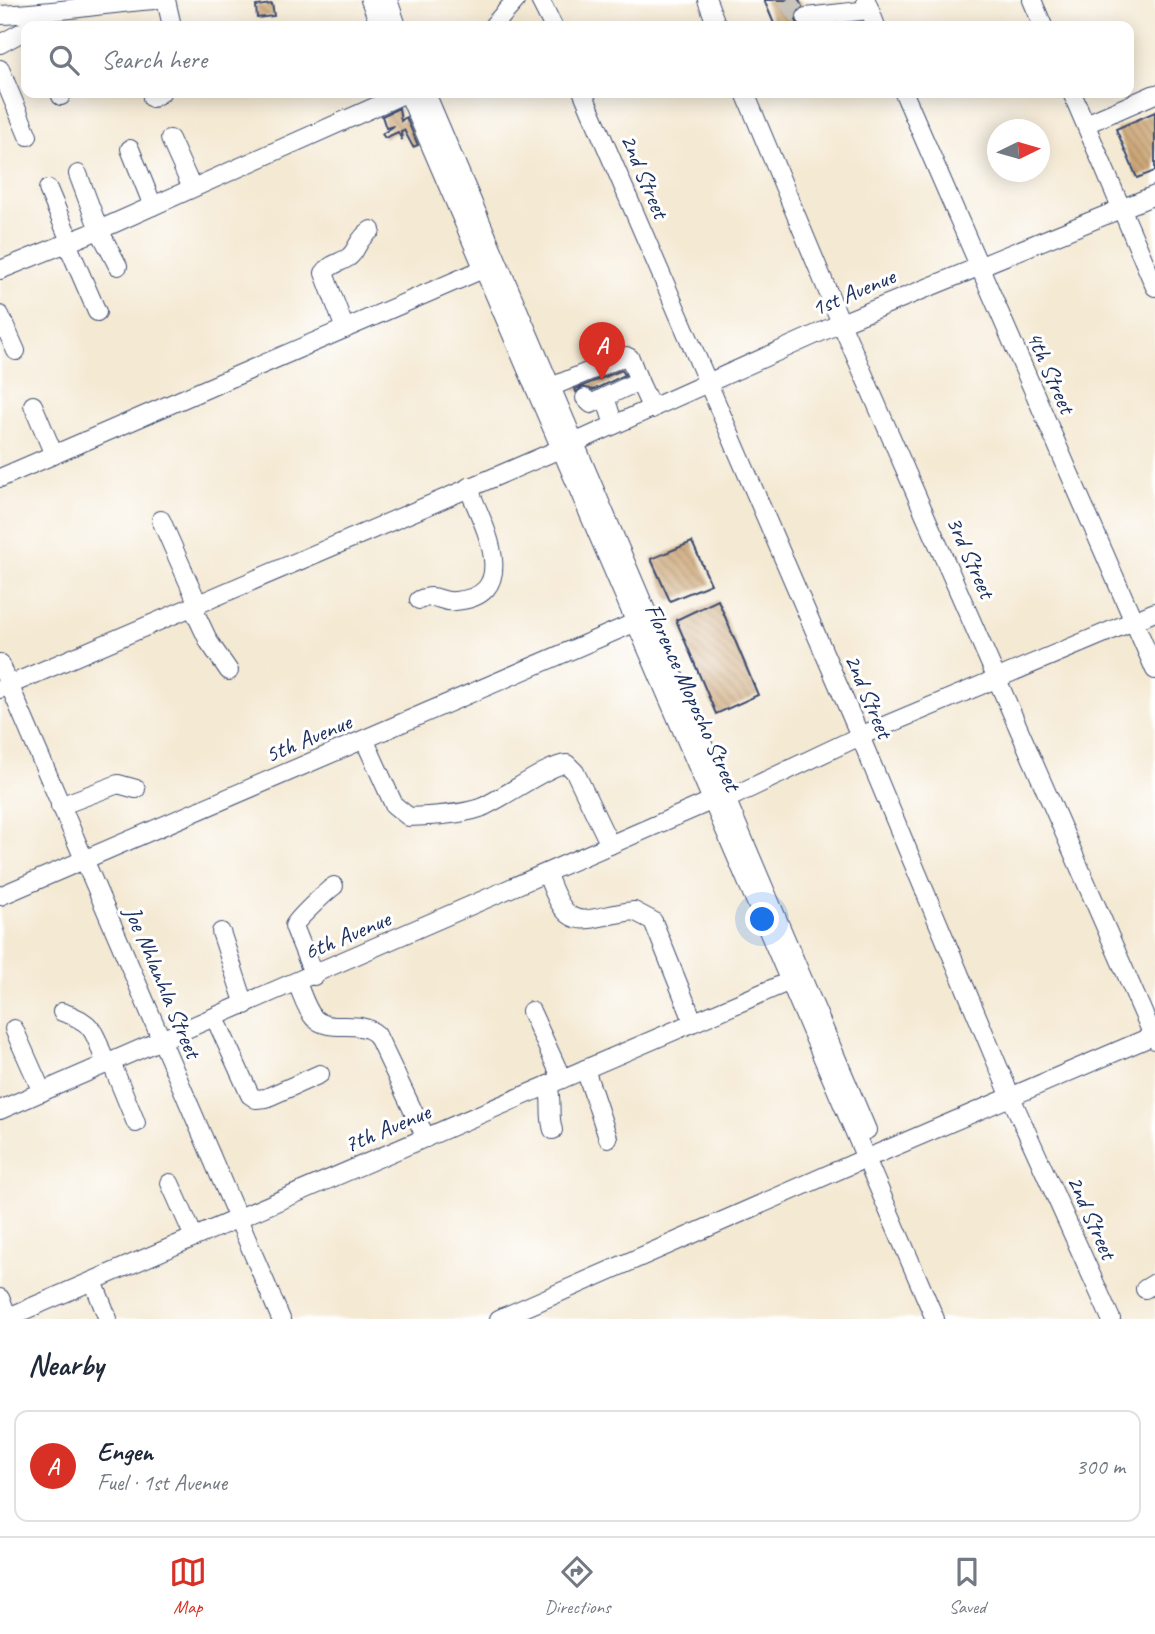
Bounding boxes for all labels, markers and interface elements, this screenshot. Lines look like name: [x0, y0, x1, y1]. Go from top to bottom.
search box: [21, 21, 1134, 98]
icon: search: [45, 41, 83, 79]
text: Search here: [101, 43, 207, 76]
north arrow: [987, 119, 1050, 182]
street label: 2nd Street: [614, 129, 677, 225]
street label: 1st Avenue: [807, 260, 901, 323]
pin: A: [579, 322, 625, 380]
street label: 4th Street: [1020, 326, 1083, 420]
street label: 3rd Street: [940, 511, 1003, 604]
street label: Florence Moposho Street: [638, 599, 749, 797]
street label: 2nd Street: [838, 649, 901, 745]
street label: 5th Avenue: [260, 706, 358, 770]
street label: Joe Nhlanhla Street: [117, 901, 209, 1064]
your location: [745, 902, 779, 936]
street label: 6th Avenue: [299, 903, 397, 967]
street label: 7th Avenue: [339, 1096, 437, 1160]
street label: 2nd Street: [1060, 1170, 1125, 1265]
text: Nearby: [28, 1346, 104, 1384]
text: Engen: [97, 1435, 153, 1468]
text: A: [47, 1452, 59, 1481]
text: 300 m: [1076, 1452, 1125, 1481]
text: Fuel · 1st Avenue: [97, 1468, 227, 1497]
tab: Map: [169, 1553, 207, 1619]
tab: Directions: [544, 1553, 611, 1619]
tab: Saved: [948, 1553, 986, 1619]

